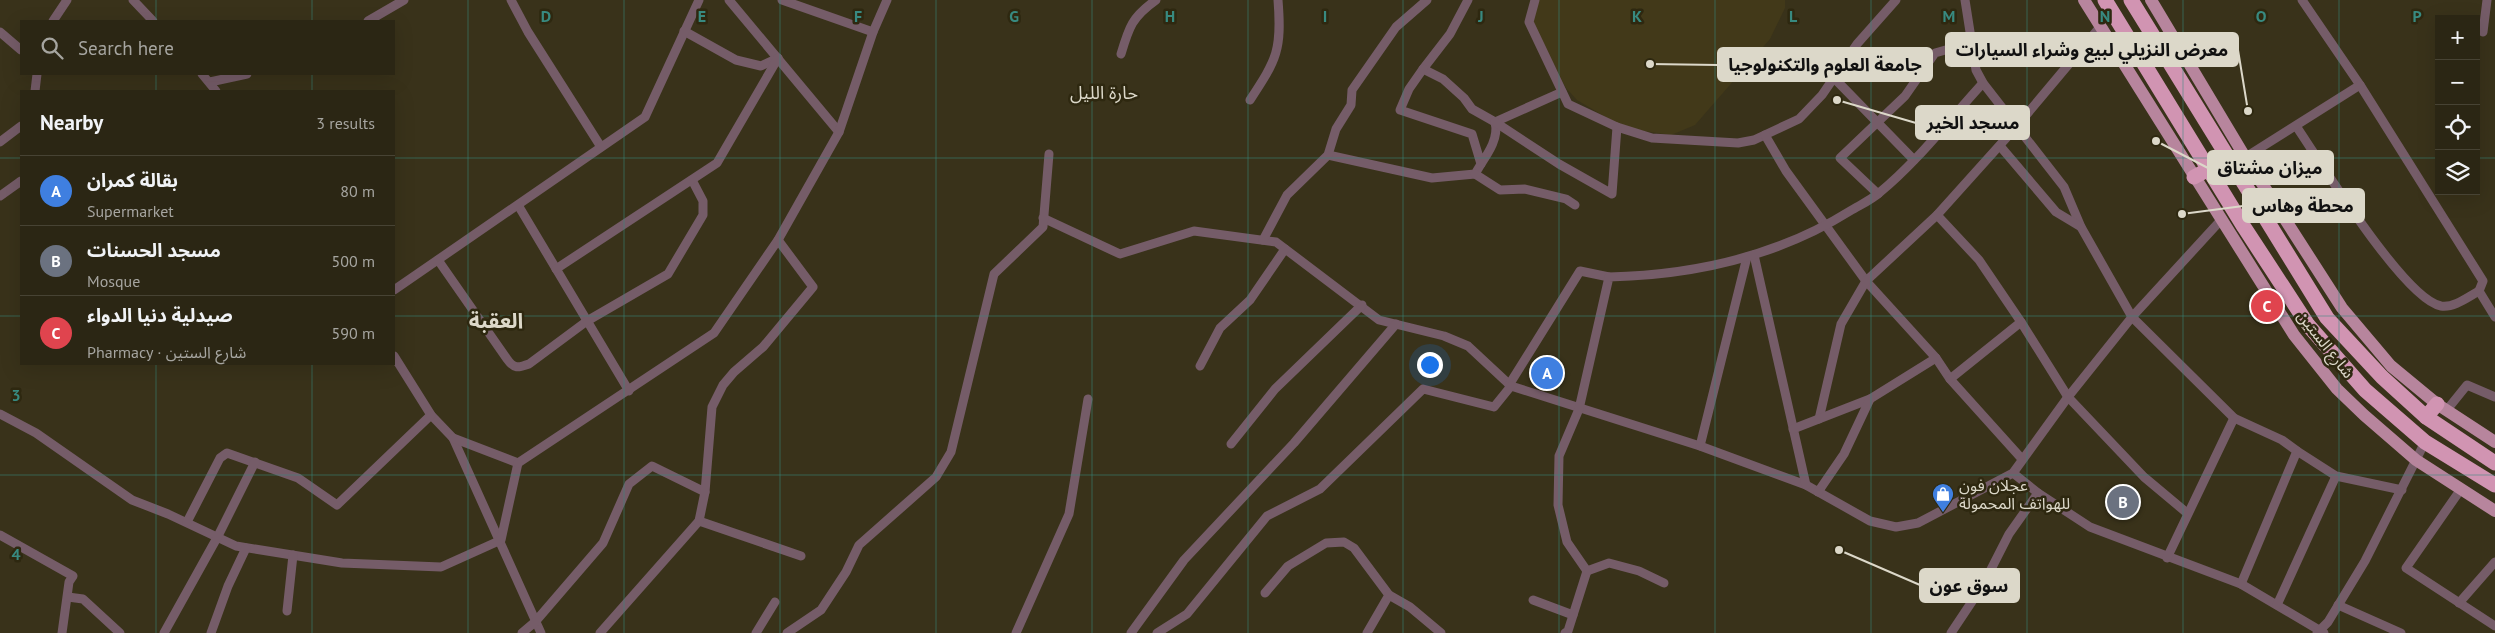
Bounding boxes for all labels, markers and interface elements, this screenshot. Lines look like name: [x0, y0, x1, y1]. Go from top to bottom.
text: D: [541, 6, 551, 26]
text: E: [698, 6, 706, 26]
text: F: [854, 6, 862, 26]
text: G: [1009, 6, 1019, 26]
text: H: [1165, 6, 1175, 26]
text: I: [1323, 6, 1327, 26]
text: J: [1477, 6, 1484, 26]
text: K: [1632, 6, 1642, 26]
text: L: [1789, 6, 1798, 26]
text: M: [1943, 6, 1955, 26]
text: N: [2100, 6, 2110, 26]
text: O: [2256, 6, 2267, 26]
text: P: [2412, 6, 2422, 26]
map controls: [2435, 15, 2480, 195]
button: +: [2435, 15, 2480, 60]
search box: [20, 20, 395, 75]
callout: معرض النزيلي لبيع وشراء السيارات: [1946, 33, 2238, 66]
icon: search: [38, 34, 66, 62]
text: Search here: [78, 36, 174, 60]
text: معرض النزيلي لبيع وشراء السيارات: [1956, 38, 2228, 64]
callout: جامعة العلوم والتكنولوجيا: [1718, 48, 1932, 81]
text: جامعة العلوم والتكنولوجيا: [1728, 53, 1922, 78]
button: −: [2435, 60, 2480, 105]
district label: حارة الليل: [1070, 81, 1138, 104]
button: locate: [2435, 105, 2480, 150]
callout: مسجد الخير: [1916, 106, 2029, 139]
text: Nearby: [40, 109, 103, 136]
text: مسجد الخير: [1926, 111, 2019, 134]
text: 3 results: [316, 113, 375, 133]
button: layers: [2435, 150, 2480, 195]
callout: ميزان مشتاق: [2208, 151, 2333, 184]
text: ميزان مشتاق: [2217, 156, 2323, 179]
text: بقالة كمران: [87, 168, 178, 192]
text: A: [51, 181, 61, 201]
text: 80 m: [340, 181, 375, 201]
callout: محطة وهاس: [2243, 189, 2364, 222]
text: محطة وهاس: [2252, 194, 2354, 217]
text: Supermarket: [87, 201, 174, 221]
text: مسجد الحسنات: [87, 238, 221, 262]
text: B: [51, 251, 61, 271]
text: 500 m: [332, 251, 375, 271]
text: Mosque: [87, 271, 140, 291]
pin: C: [2251, 287, 2283, 325]
text: صيدلية دنيا الدواء: [87, 303, 233, 327]
street label: شارع الستين: [2291, 306, 2359, 384]
district label: العقبة: [469, 307, 523, 334]
text: C: [52, 323, 60, 343]
text: 590 m: [332, 323, 375, 343]
text: Pharmacy · شارع الستين: [87, 342, 246, 362]
your location: [1417, 352, 1443, 378]
pin: A: [1531, 354, 1563, 392]
text: 3: [11, 385, 21, 405]
place label: عجلان فون للهواتف المحمولة: [1959, 475, 2070, 513]
shop icon: عجلان فون للهواتف المحمولة: [1931, 482, 1955, 513]
pin: B: [2107, 483, 2139, 521]
text: 4: [11, 544, 21, 564]
callout: سوق عون: [1920, 569, 2019, 602]
text: سوق عون: [1930, 574, 2008, 597]

